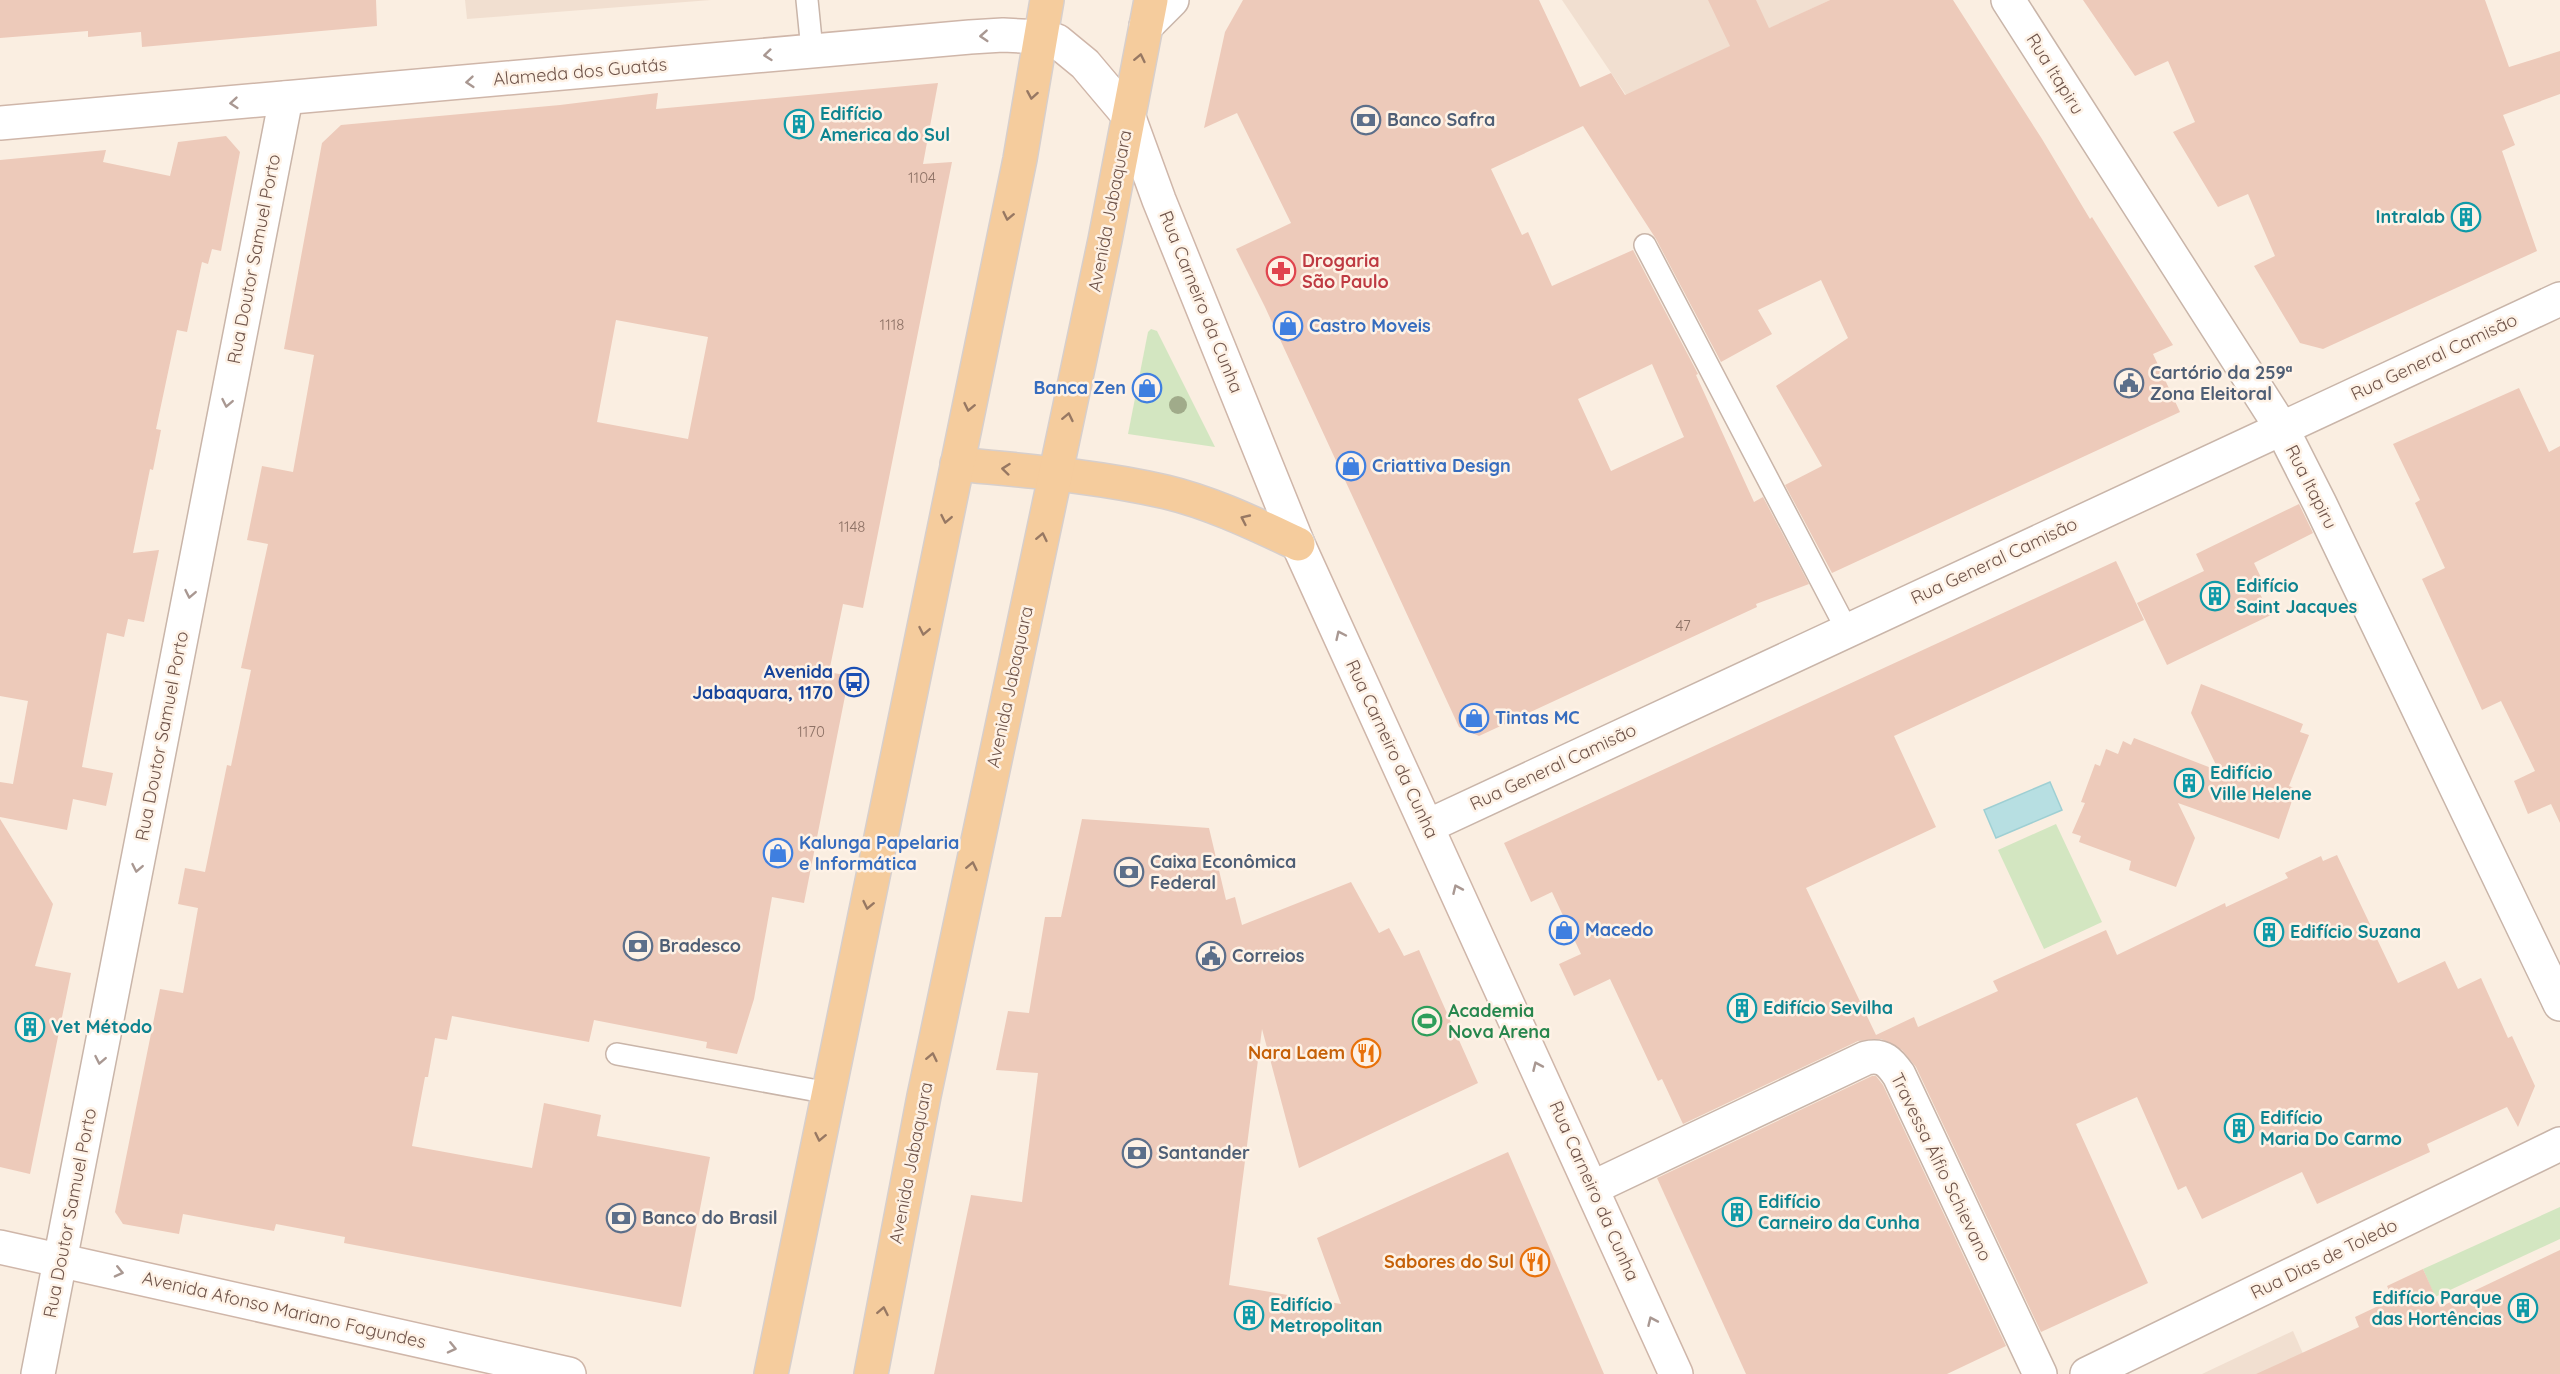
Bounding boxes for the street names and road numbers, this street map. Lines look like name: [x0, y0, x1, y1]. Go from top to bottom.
street label: Rua Itapiru: [2021, 29, 2089, 119]
street label: Alameda dos Guatás: [492, 52, 668, 91]
street label: Avenida Jabaquara: [1083, 128, 1136, 294]
street label: Rua Doutor Samuel Porto: [222, 152, 285, 366]
street label: Rua Carneiro da Cunha: [1154, 207, 1249, 396]
street label: Rua General Camisão: [2347, 308, 2521, 405]
street label: Rua Itapiru: [2280, 441, 2342, 533]
street label: Rua General Camisão: [1907, 512, 2081, 609]
street label: Avenida Jabaquara: [981, 604, 1038, 770]
street label: Rua Doutor Samuel Porto: [130, 629, 193, 843]
street label: Rua Carneiro da Cunha: [1341, 656, 1444, 842]
street label: Rua General Camisão: [1466, 718, 1640, 815]
street label: Travessa Álfio Schievano: [1886, 1069, 1997, 1265]
street label: Avenida Jabaquara: [884, 1080, 937, 1246]
street label: Rua Carneiro da Cunha: [1544, 1097, 1645, 1284]
street label: Rua Doutor Samuel Porto: [38, 1106, 101, 1320]
street label: Rua Dias de Toledo: [2247, 1213, 2401, 1304]
street label: Avenida Afonso Mariano Fagundes: [140, 1266, 428, 1353]

